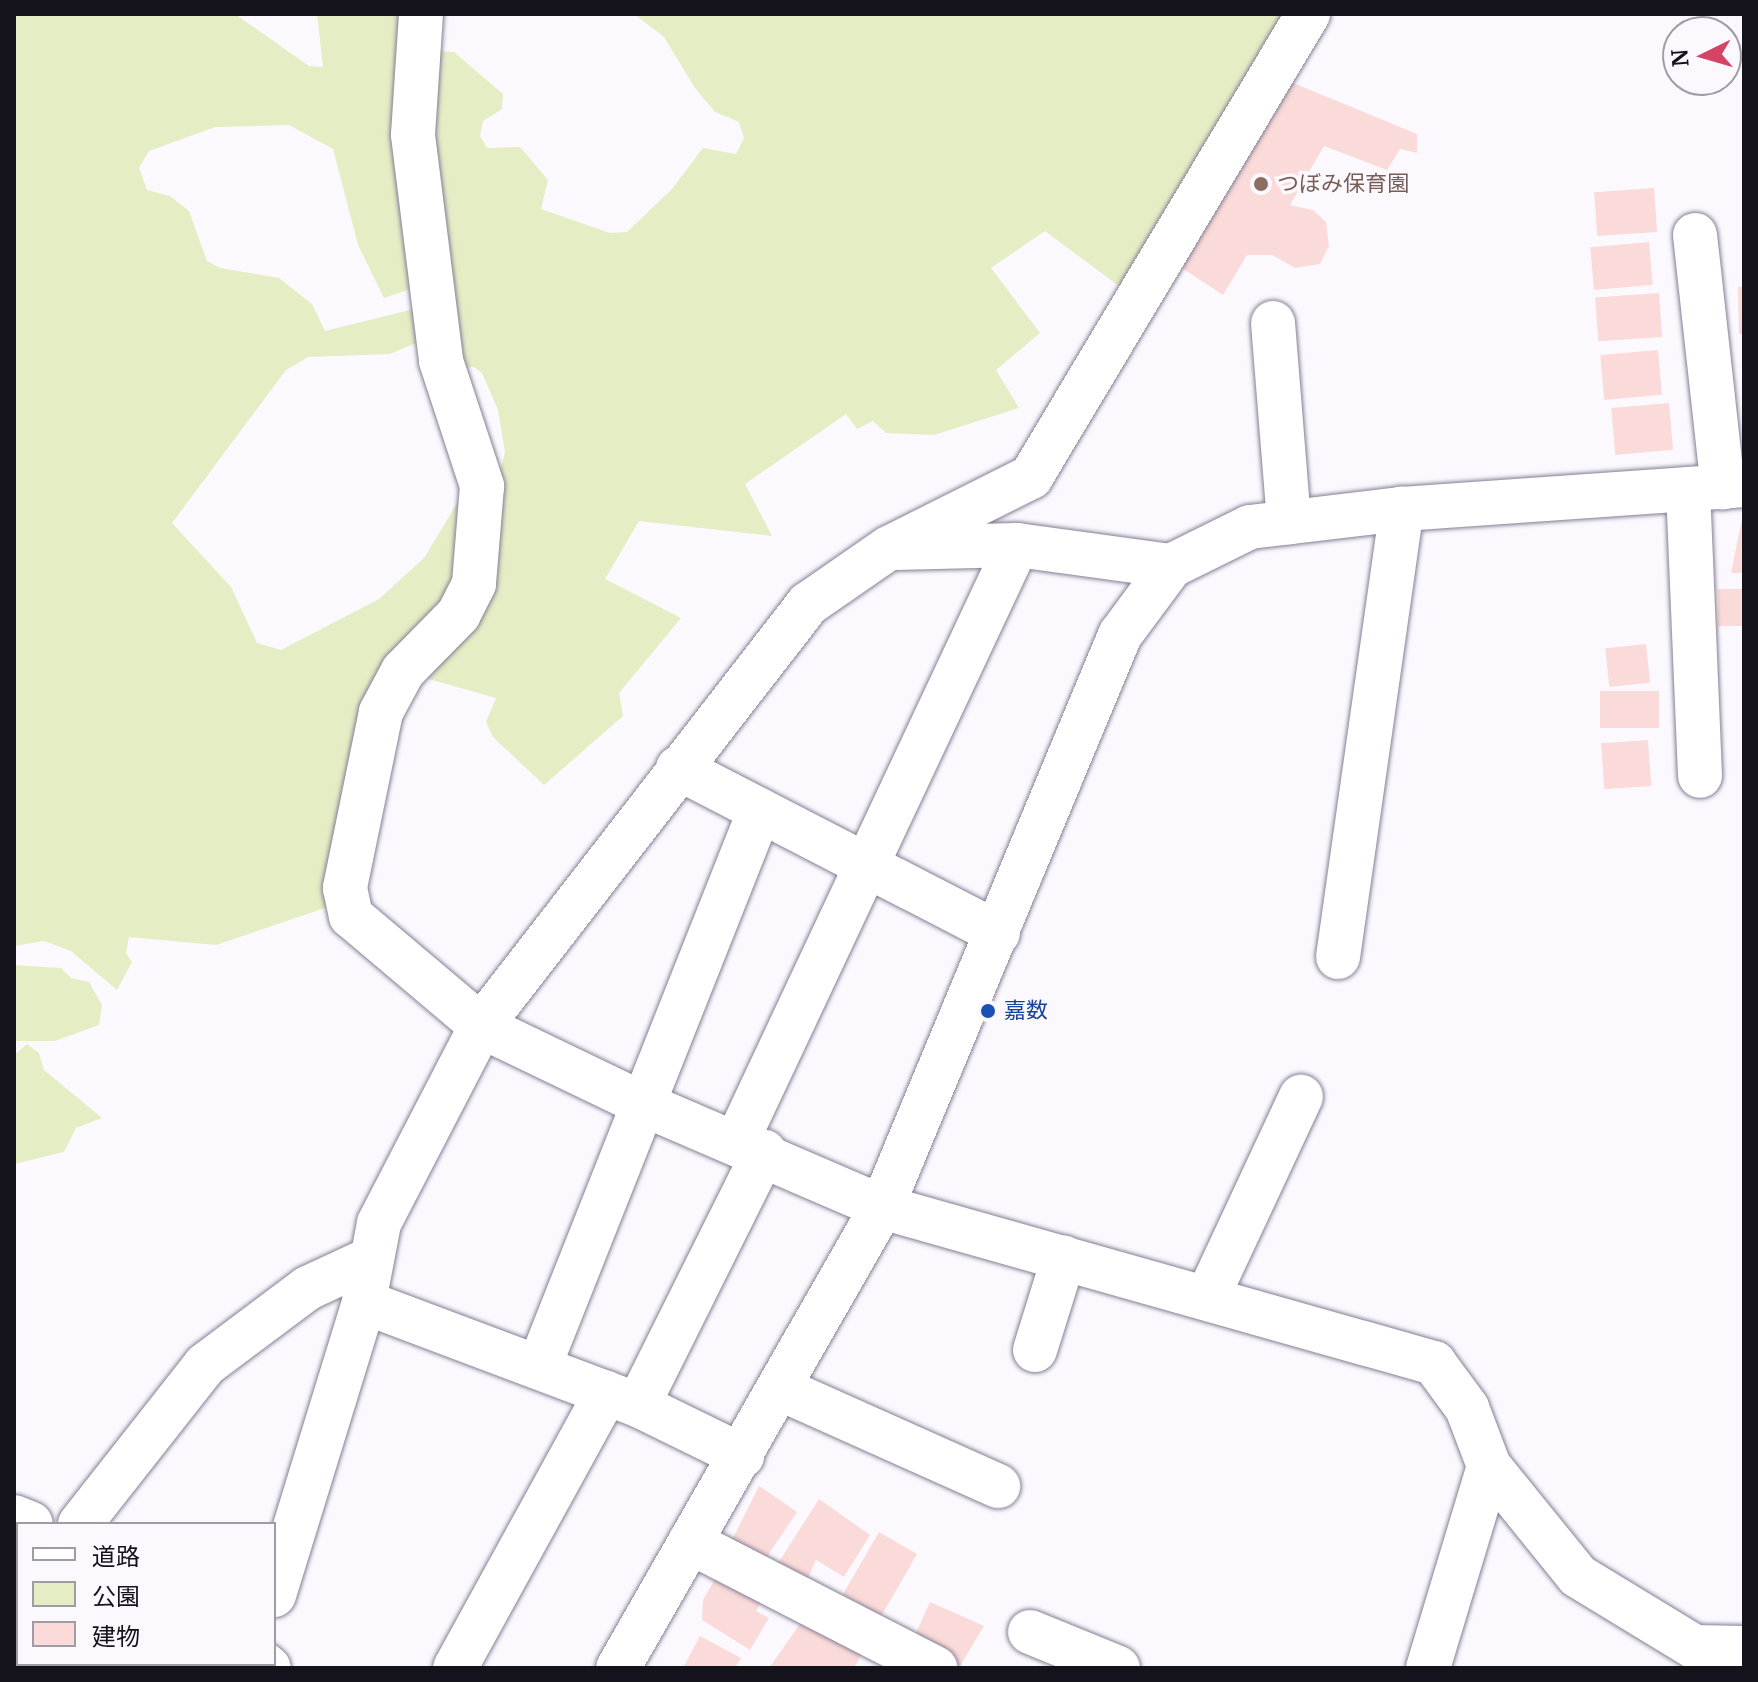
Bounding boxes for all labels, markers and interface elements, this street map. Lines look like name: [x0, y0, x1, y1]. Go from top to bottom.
north arrow: [1662, 16, 1742, 96]
text: N: [1665, 48, 1695, 68]
place label: つぼみ保育園: [1277, 171, 1409, 197]
marker: つぼみ保育園: [1252, 175, 1270, 193]
place label: 嘉数: [1004, 998, 1048, 1024]
marker: 嘉数: [979, 1002, 997, 1020]
legend: [16, 1522, 276, 1666]
text: 道路: [92, 1541, 140, 1572]
text: 公園: [92, 1581, 140, 1612]
text: 建物: [92, 1621, 140, 1652]

